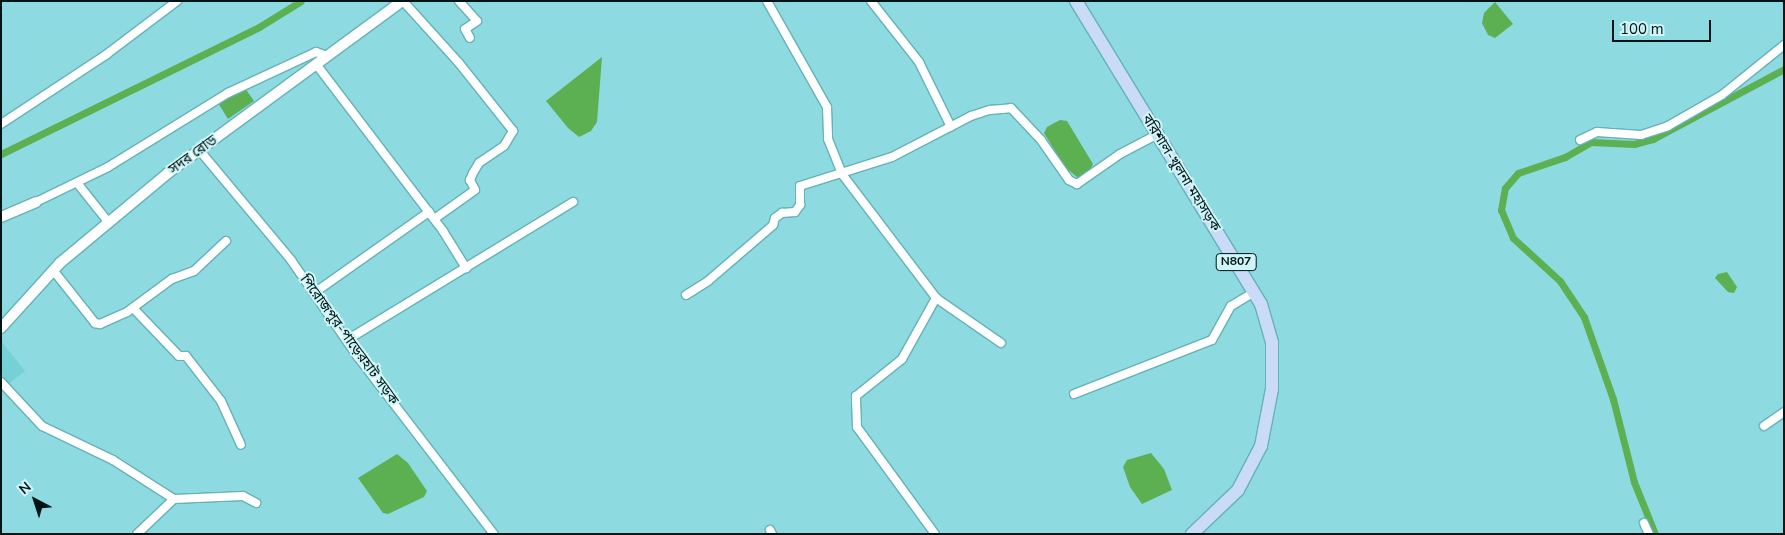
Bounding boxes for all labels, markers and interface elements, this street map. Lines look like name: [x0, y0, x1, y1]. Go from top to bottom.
scale bar: [1615, 10, 1714, 42]
text: 100 m: [1620, 19, 1664, 39]
street label: বরিশাল-খুলনা মহাসড়ক: [1138, 111, 1224, 235]
street label: সদর রোড: [166, 132, 220, 178]
road number: N807: [1215, 252, 1257, 272]
street label: পিরোজপুর-পাড়েরহাট সড়ক: [296, 272, 402, 408]
north arrow: [10, 475, 60, 525]
text: N: [15, 477, 35, 499]

